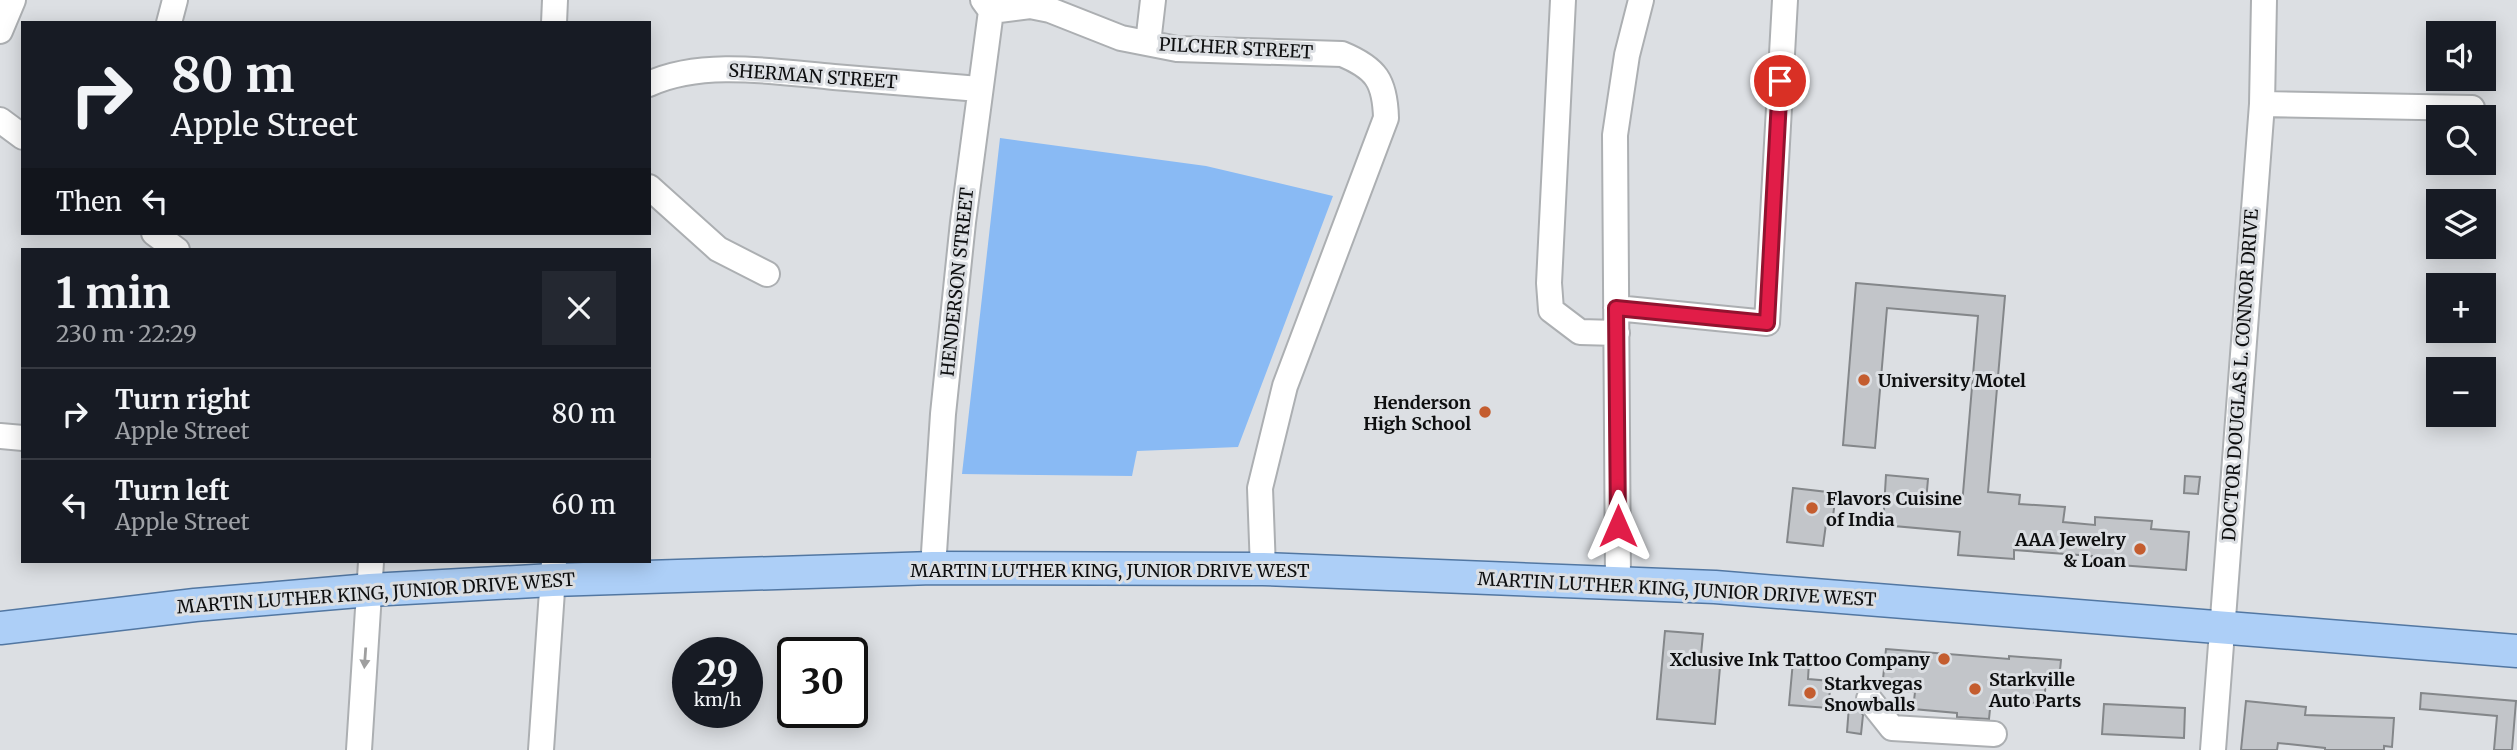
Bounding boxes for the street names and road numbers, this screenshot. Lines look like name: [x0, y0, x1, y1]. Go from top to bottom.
street label: PILCHER STREET: [1158, 32, 1314, 64]
street label: SHERMAN STREET: [728, 59, 899, 93]
street label: HENDERSON STREET: [936, 186, 978, 378]
street label: DOCTOR DOUGLAS L. CONNOR DRIVE: [2217, 208, 2263, 542]
street label: MARTIN LUTHER KING, JUNIOR DRIVE WEST: [910, 559, 1310, 582]
street label: MARTIN LUTHER KING, JUNIOR DRIVE WEST: [1477, 567, 1877, 611]
street label: MARTIN LUTHER KING, JUNIOR DRIVE WEST: [176, 568, 576, 618]

